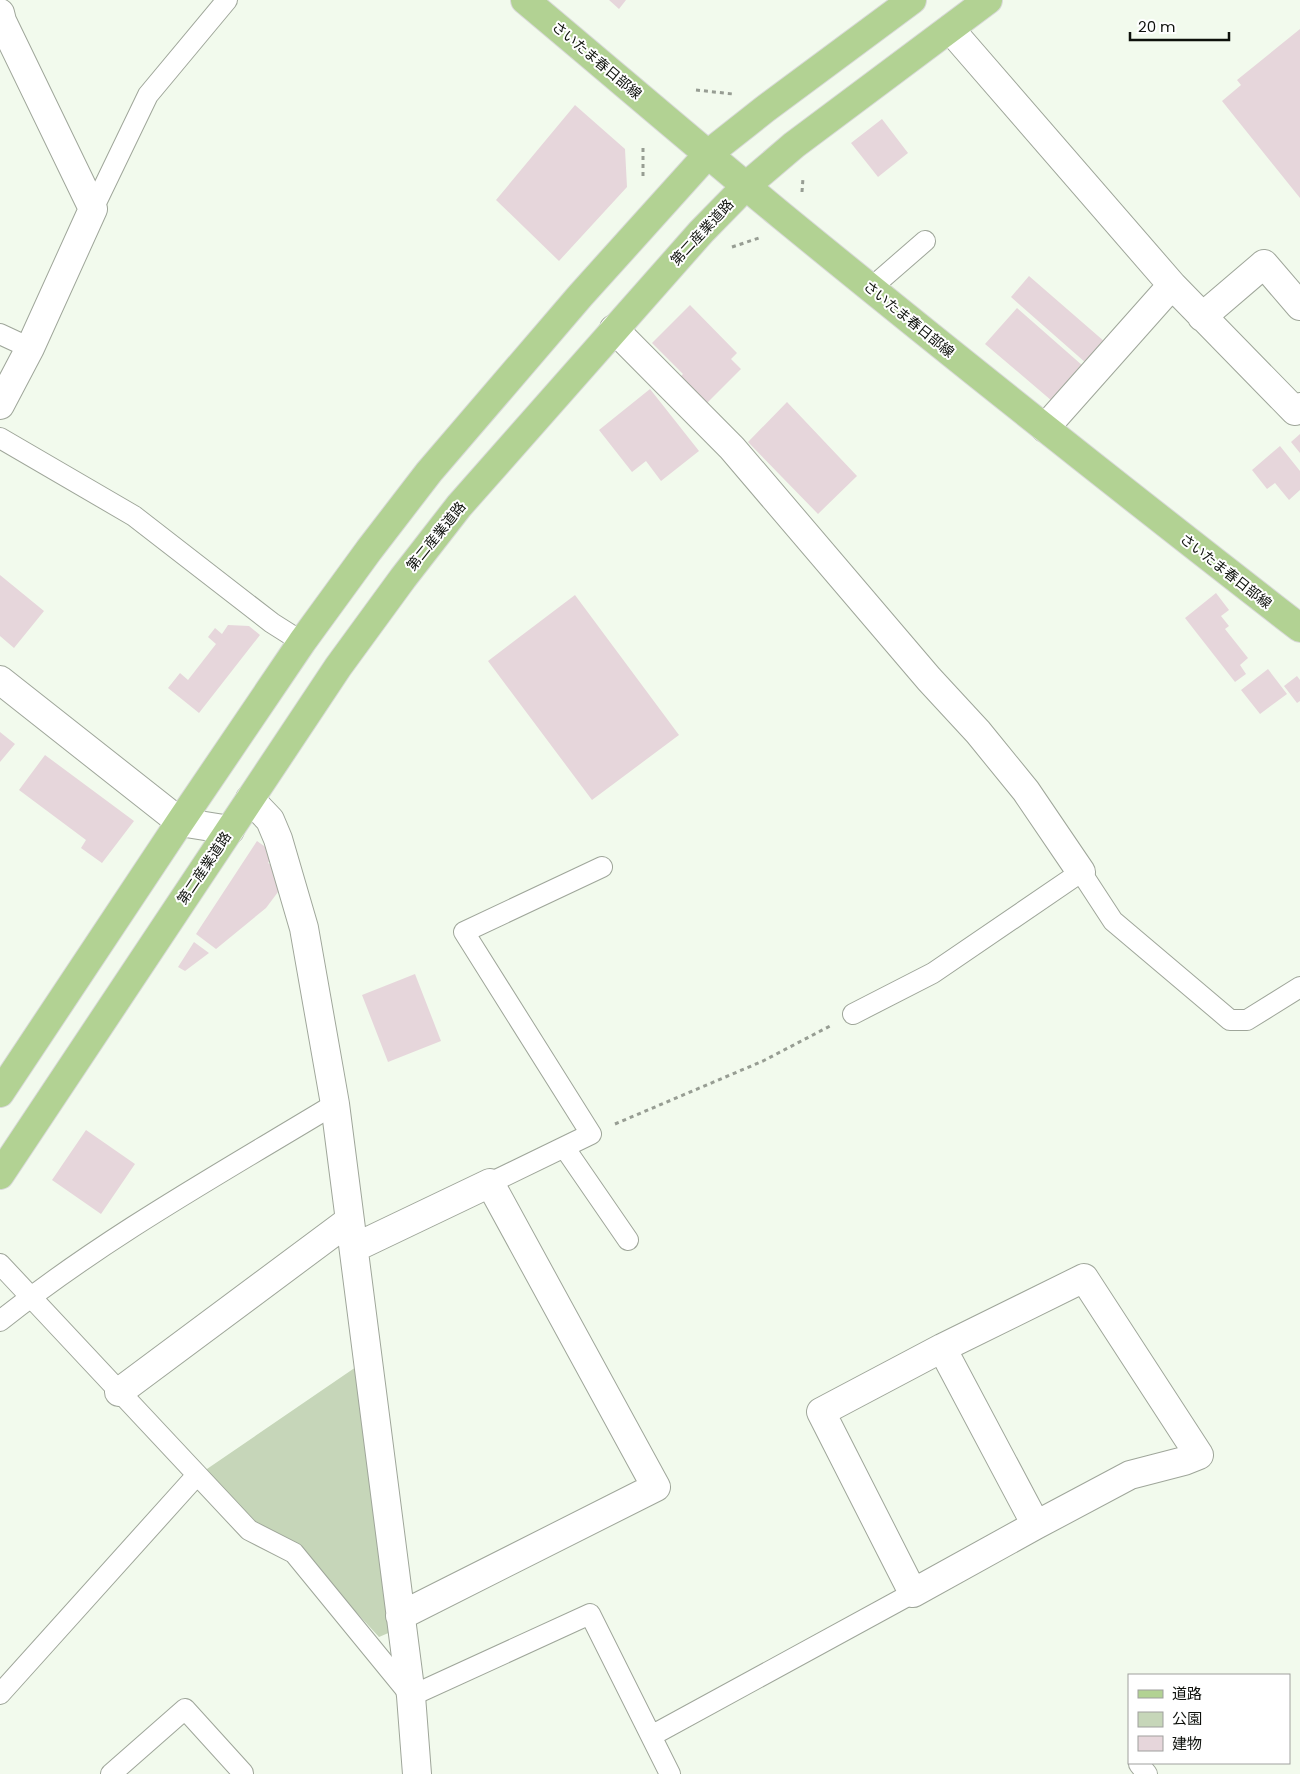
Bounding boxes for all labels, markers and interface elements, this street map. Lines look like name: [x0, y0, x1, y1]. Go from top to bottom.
scale bar: [1130, 10, 1229, 42]
street label: さいたま春日部線: [548, 16, 646, 104]
text: 20 m: [1138, 16, 1176, 37]
street label: 第二産業道路: [666, 194, 738, 270]
street label: さいたま春日部線: [859, 276, 959, 362]
street label: 第二産業道路: [402, 497, 470, 575]
street label: さいたま春日部線: [1176, 529, 1276, 613]
street label: 第二産業道路: [172, 828, 236, 908]
legend: [1128, 1674, 1290, 1764]
text: 道路: [1172, 1683, 1202, 1704]
text: 公園: [1172, 1708, 1202, 1729]
text: 建物: [1172, 1733, 1202, 1754]

